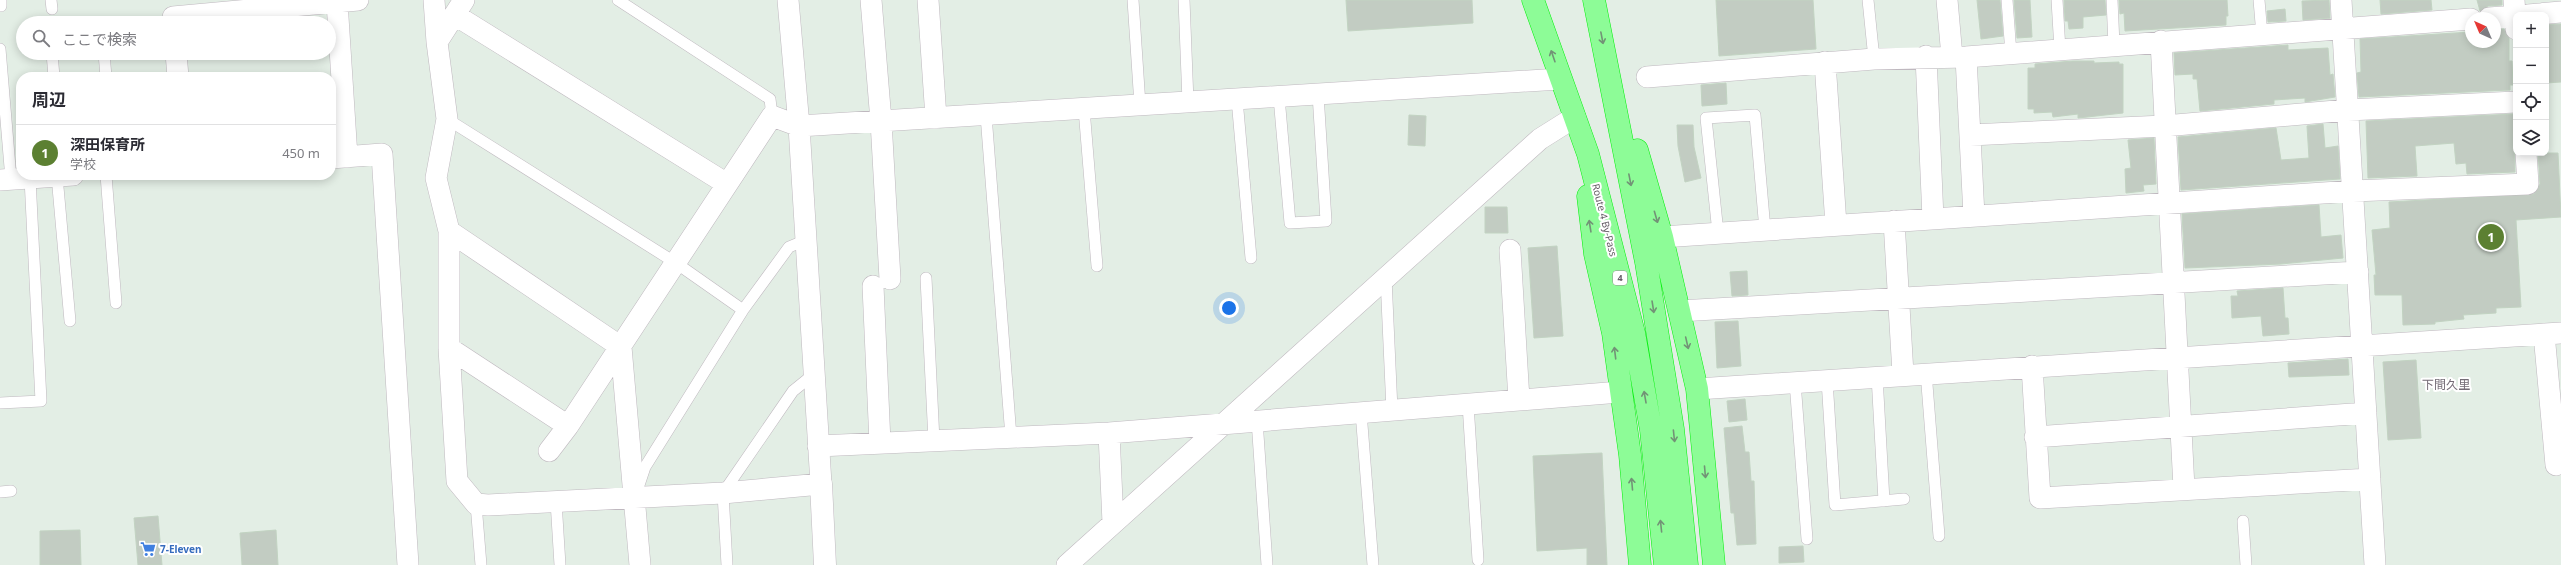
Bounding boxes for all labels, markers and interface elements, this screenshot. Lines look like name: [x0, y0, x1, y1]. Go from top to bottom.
north arrow: [2465, 12, 2501, 48]
map controls: [2513, 12, 2549, 156]
button: +: [2513, 12, 2549, 48]
search box: [16, 16, 336, 60]
icon: search: [30, 27, 52, 49]
text: ここで検索: [62, 29, 137, 49]
one-way arrow: [1598, 31, 1606, 44]
button: −: [2513, 48, 2549, 84]
one-way arrow: [1548, 51, 1556, 63]
button: locate: [2513, 84, 2549, 120]
text: 周辺: [32, 88, 66, 111]
button: layers: [2513, 120, 2549, 156]
text: 深田保育所: [70, 134, 145, 154]
text: 1: [41, 144, 49, 162]
text: 450 m: [282, 144, 320, 162]
text: 学校: [70, 155, 96, 173]
one-way arrow: [1626, 173, 1634, 186]
street label: Route 4 By-Pass: [1589, 182, 1621, 258]
one-way arrow: [1653, 210, 1661, 223]
one-way arrow: [1586, 220, 1594, 233]
pin: 1: [2478, 222, 2504, 252]
road number: 4: [1613, 271, 1627, 285]
your location: [1219, 298, 1239, 318]
one-way arrow: [1650, 300, 1658, 313]
one-way arrow: [1683, 336, 1691, 349]
one-way arrow: [1611, 347, 1619, 360]
district label: 下間久里: [2422, 376, 2470, 393]
one-way arrow: [1641, 391, 1649, 404]
one-way arrow: [1670, 429, 1677, 442]
one-way arrow: [1701, 465, 1709, 478]
one-way arrow: [1629, 478, 1636, 491]
one-way arrow: [1657, 520, 1665, 533]
supermarket icon: 7-Eleven: [139, 540, 157, 558]
place label: 7-Eleven: [160, 542, 201, 556]

